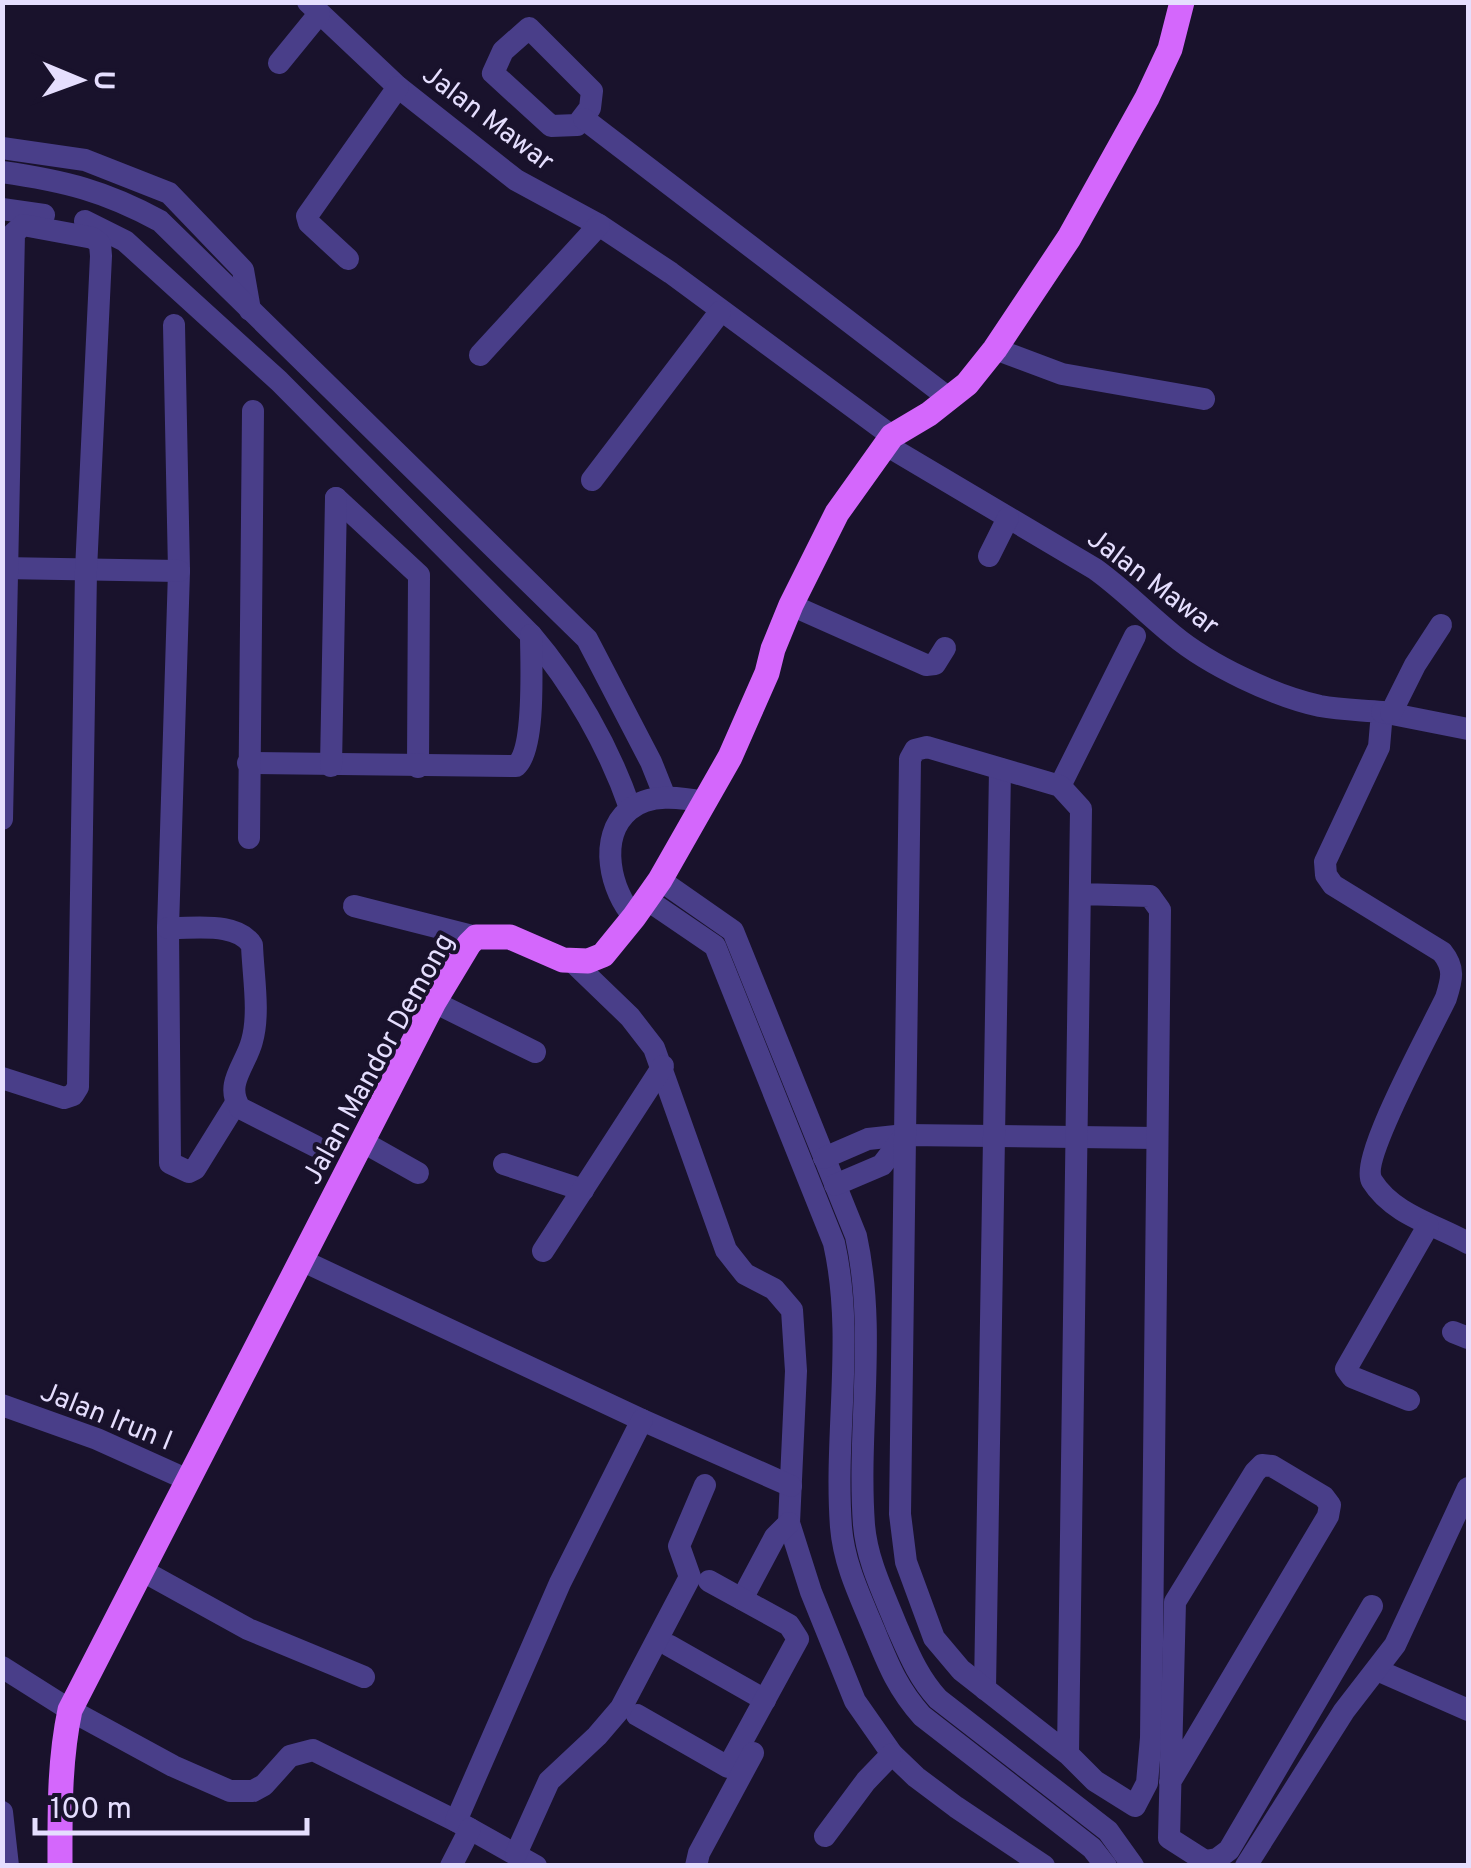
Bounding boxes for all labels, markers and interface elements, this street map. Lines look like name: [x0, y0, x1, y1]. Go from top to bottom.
north arrow: [30, 30, 130, 130]
street label: Jalan Mawar: [414, 58, 561, 181]
text: U: [84, 70, 120, 91]
street label: Jalan Mawar: [1079, 522, 1226, 645]
street label: Jalan Mandor Demong: [295, 927, 464, 1192]
street label: Jalan Irun I: [34, 1375, 177, 1461]
scale bar: [35, 1773, 308, 1835]
text: 100 m: [50, 1792, 132, 1829]

